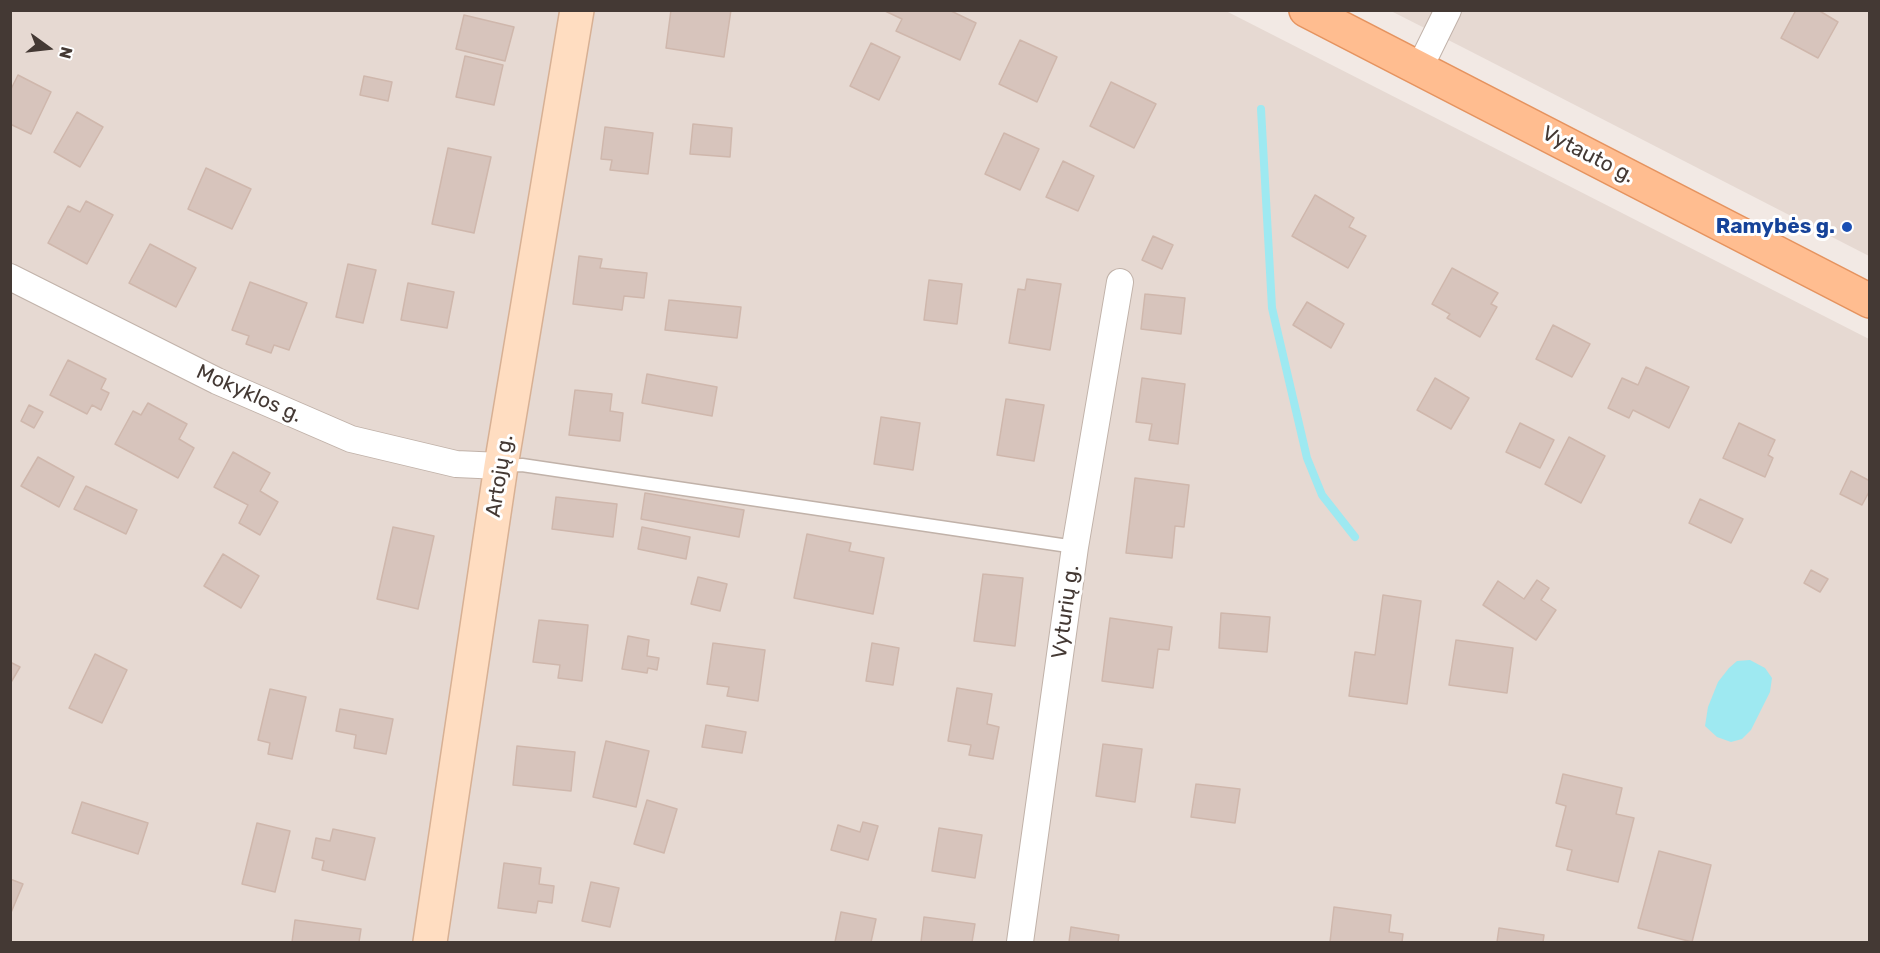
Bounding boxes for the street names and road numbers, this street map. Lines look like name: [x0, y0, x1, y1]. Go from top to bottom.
street label: Vytauto g.: [1537, 121, 1639, 189]
street label: Mokyklos g.: [192, 360, 306, 428]
street label: Artojų g.: [481, 433, 519, 519]
street label: Vyturių g.: [1047, 563, 1085, 661]

